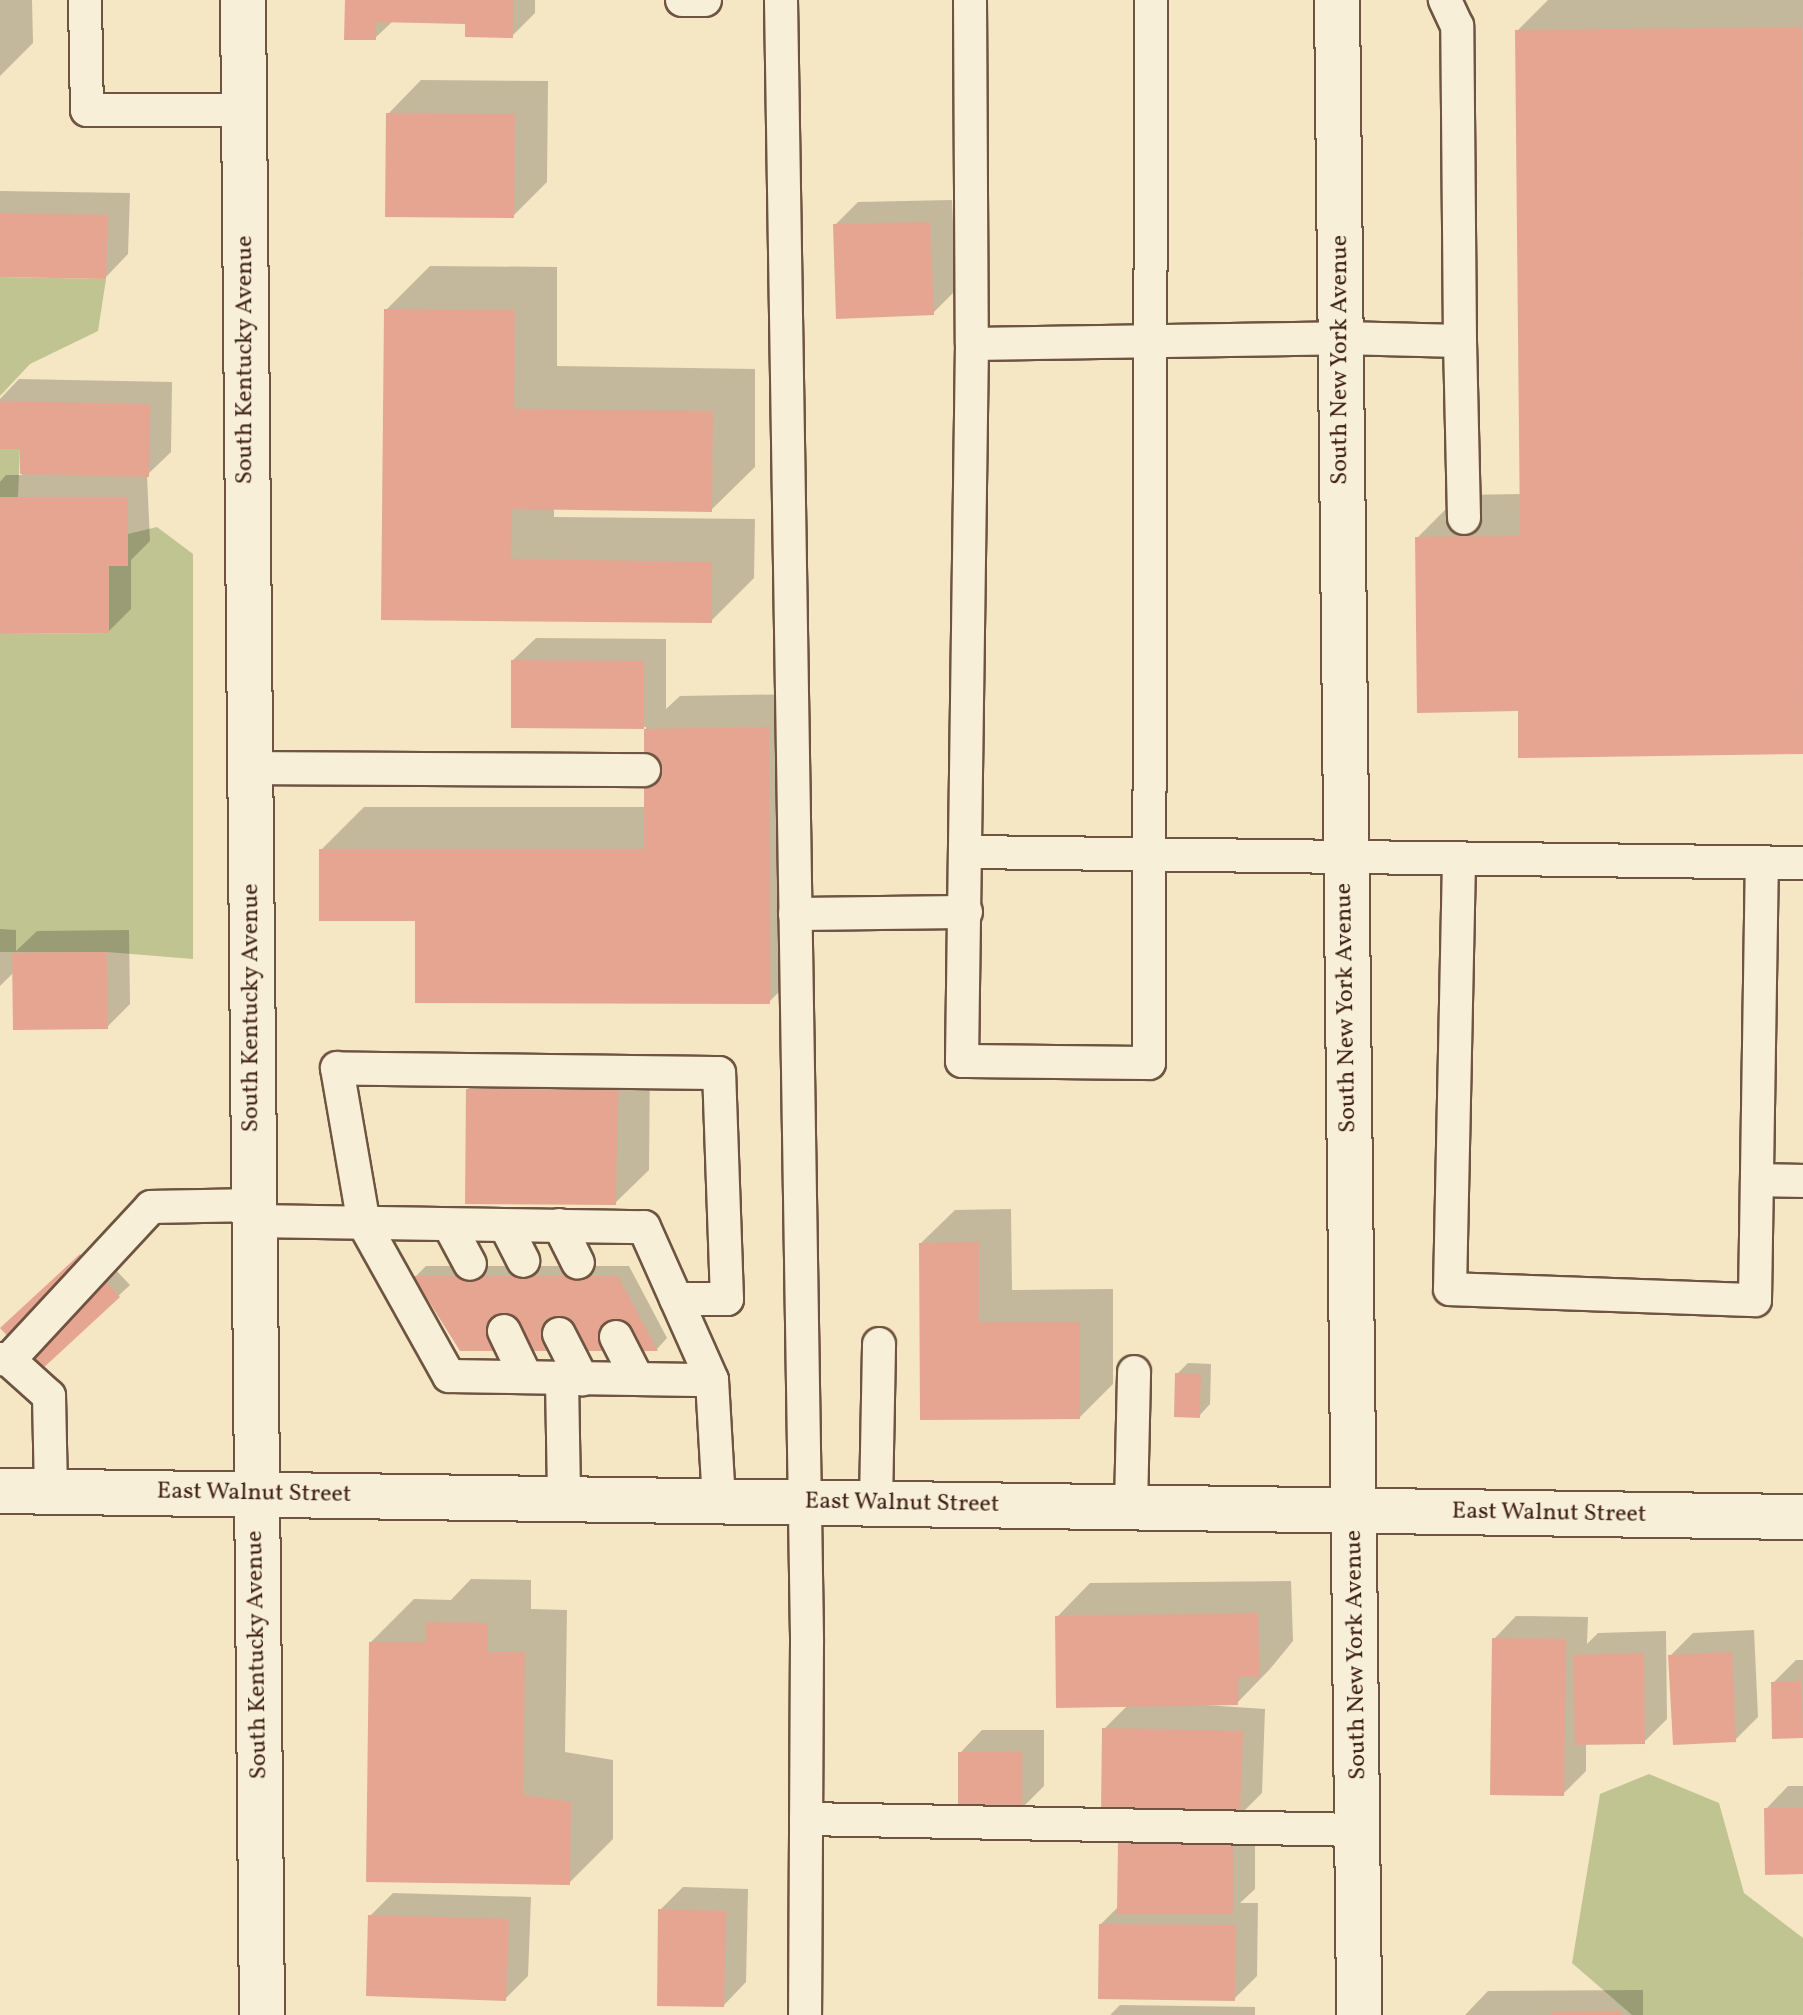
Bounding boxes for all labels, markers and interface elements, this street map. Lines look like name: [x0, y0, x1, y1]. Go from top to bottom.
street label: South New York Avenue: [1327, 234, 1355, 486]
street label: South Kentucky Avenue: [232, 235, 260, 485]
street label: South New York Avenue: [1330, 882, 1364, 1134]
street label: South Kentucky Avenue: [238, 883, 266, 1133]
street label: East Walnut Street: [156, 1478, 352, 1510]
street label: East Walnut Street: [804, 1488, 1000, 1520]
street label: East Walnut Street: [1451, 1498, 1647, 1530]
street label: South New York Avenue: [1340, 1529, 1374, 1781]
street label: South Kentucky Avenue: [241, 1530, 275, 1780]

